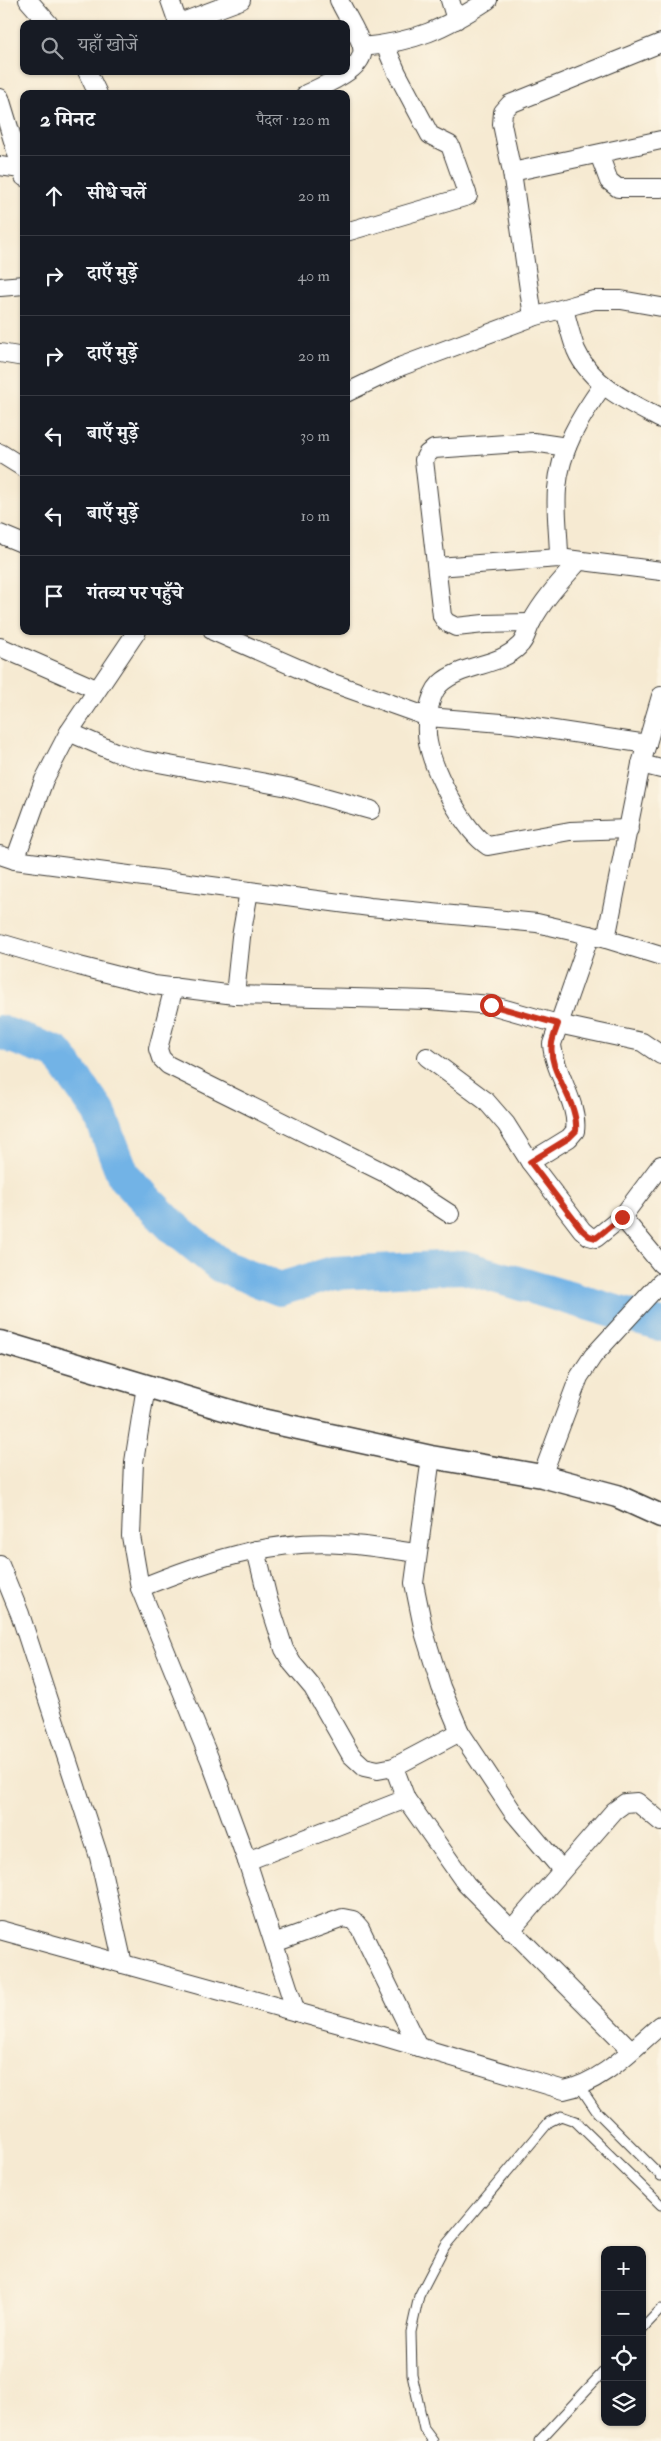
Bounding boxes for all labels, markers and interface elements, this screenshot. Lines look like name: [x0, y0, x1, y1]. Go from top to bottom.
search box: [20, 20, 350, 75]
text: यहाँ खोजें: [78, 33, 138, 57]
icon: search: [38, 34, 66, 62]
text: 2 मिनट: [40, 106, 95, 133]
text: पैदल · 120 m: [256, 110, 330, 130]
text: सीधे चलें: [87, 181, 146, 205]
icon: ahead: [40, 182, 68, 210]
text: 20 m: [298, 186, 330, 206]
text: दाएँ मुड़ें: [87, 261, 138, 285]
icon: right: [40, 262, 68, 290]
text: 40 m: [297, 266, 330, 286]
text: दाएँ मुड़ें: [87, 341, 138, 365]
icon: right: [40, 342, 68, 370]
text: 20 m: [298, 346, 330, 366]
text: बाएँ मुड़ें: [87, 421, 138, 445]
icon: left: [40, 422, 68, 450]
text: 30 m: [300, 426, 330, 446]
text: बाएँ मुड़ें: [87, 501, 138, 525]
icon: left: [40, 502, 68, 530]
text: 10 m: [300, 506, 330, 526]
text: गंतव्य पर पहुँचे: [87, 581, 183, 605]
icon: arrive: [40, 582, 68, 610]
route start: [480, 994, 503, 1017]
route end: [611, 1206, 634, 1229]
map controls: [601, 2246, 646, 2426]
button: +: [601, 2246, 646, 2291]
button: −: [601, 2291, 646, 2336]
button: locate: [601, 2336, 646, 2381]
button: layers: [601, 2381, 646, 2426]

